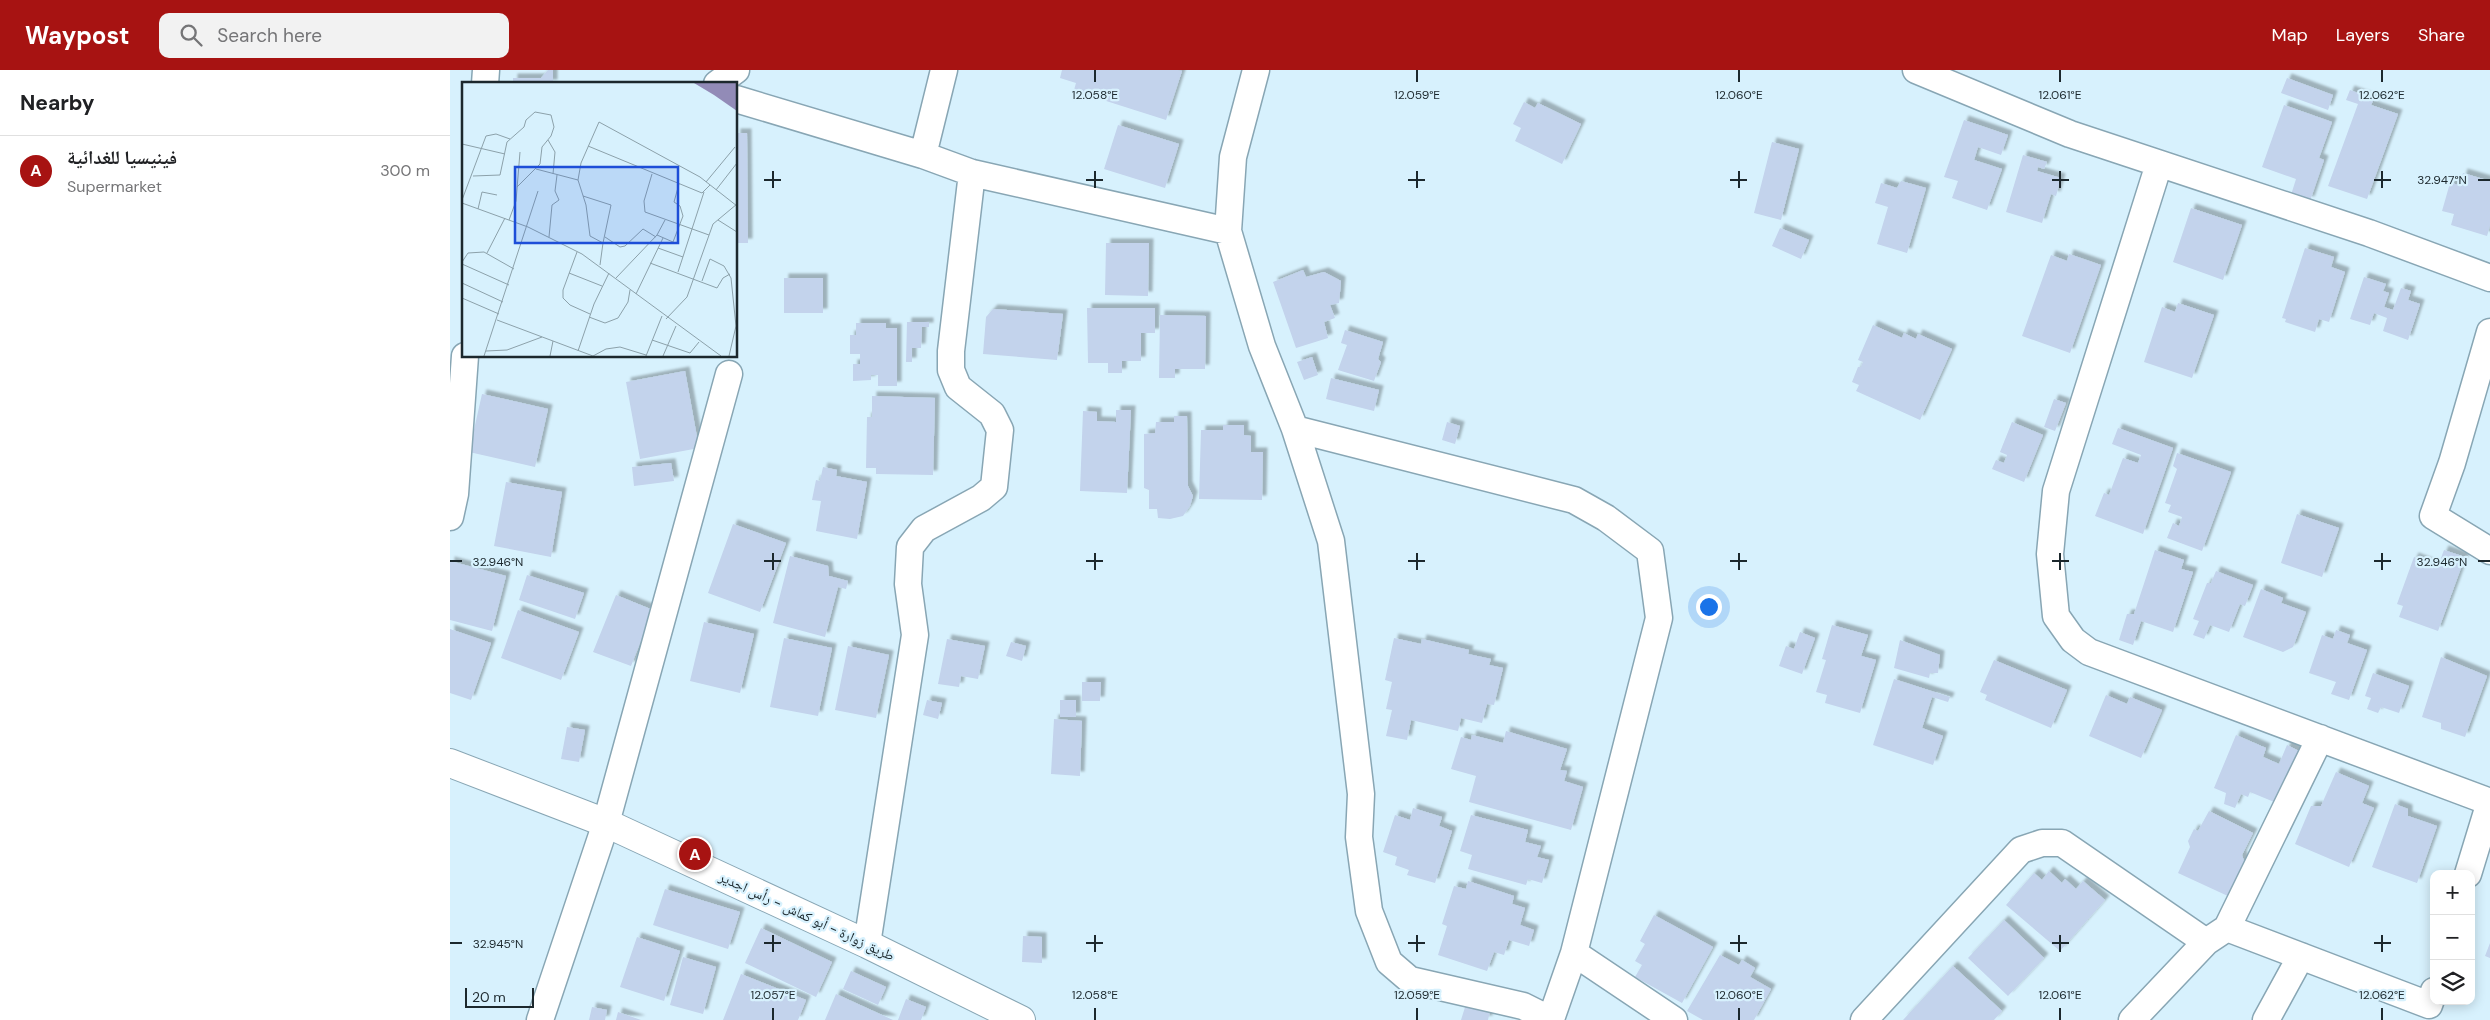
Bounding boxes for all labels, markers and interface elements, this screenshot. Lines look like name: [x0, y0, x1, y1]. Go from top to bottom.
search box: [159, 13, 509, 58]
text: Waypost: [25, 20, 129, 51]
icon: search: [177, 21, 205, 49]
text: Search here: [217, 23, 322, 48]
text: Map: [2272, 23, 2308, 47]
text: Layers: [2336, 23, 2390, 47]
text: Share: [2418, 23, 2465, 47]
inset map: [462, 82, 738, 358]
text: 12.058°E: [1072, 87, 1118, 103]
text: 12.059°E: [1394, 87, 1440, 103]
text: 12.060°E: [1715, 87, 1763, 103]
text: 12.061°E: [2039, 87, 2082, 103]
text: 12.062°E: [2359, 87, 2405, 103]
text: Nearby: [20, 89, 94, 117]
text: فينيسيا للغدائية: [67, 145, 177, 170]
text: A: [30, 160, 42, 181]
text: 300 m: [380, 160, 430, 181]
text: 32.947°N: [2417, 172, 2467, 188]
text: Supermarket: [67, 176, 162, 197]
text: 32.946°N: [473, 554, 523, 570]
text: 32.946°N: [2417, 554, 2467, 570]
your location: [1696, 594, 1722, 620]
pin: A: [679, 835, 711, 873]
street label: طريق زوارة - أبو كماش - رأس اجدير: [715, 867, 898, 966]
map controls: [2430, 870, 2475, 1005]
button: +: [2430, 870, 2475, 915]
button: −: [2430, 915, 2475, 960]
text: 32.945°N: [473, 936, 523, 952]
button: layers: [2430, 960, 2475, 1005]
scale bar: [465, 985, 534, 1008]
text: 12.057°E: [750, 987, 796, 1003]
text: 12.058°E: [1072, 987, 1118, 1003]
text: 12.059°E: [1394, 987, 1440, 1003]
text: 12.060°E: [1715, 987, 1763, 1003]
text: 12.061°E: [2039, 987, 2082, 1003]
text: 12.062°E: [2359, 987, 2405, 1003]
text: 20 m: [472, 988, 506, 1006]

